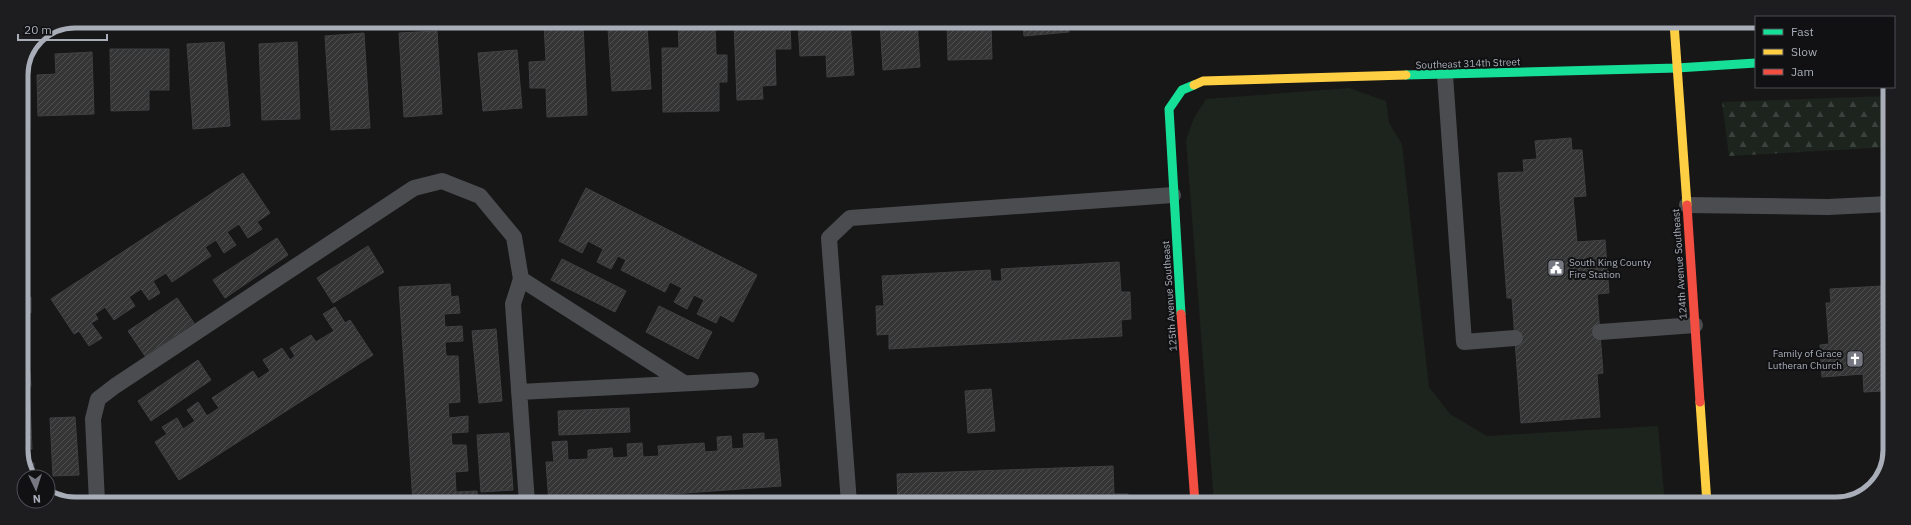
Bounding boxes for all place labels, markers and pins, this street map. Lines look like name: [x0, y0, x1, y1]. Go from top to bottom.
place label: South King County Fire Station: [1569, 256, 1651, 281]
public building icon: South King County Fire Station: [1546, 258, 1566, 278]
place label: Family of Grace Lutheran Church: [1768, 347, 1843, 372]
church icon: Family of Grace Lutheran Church: [1845, 349, 1865, 369]

